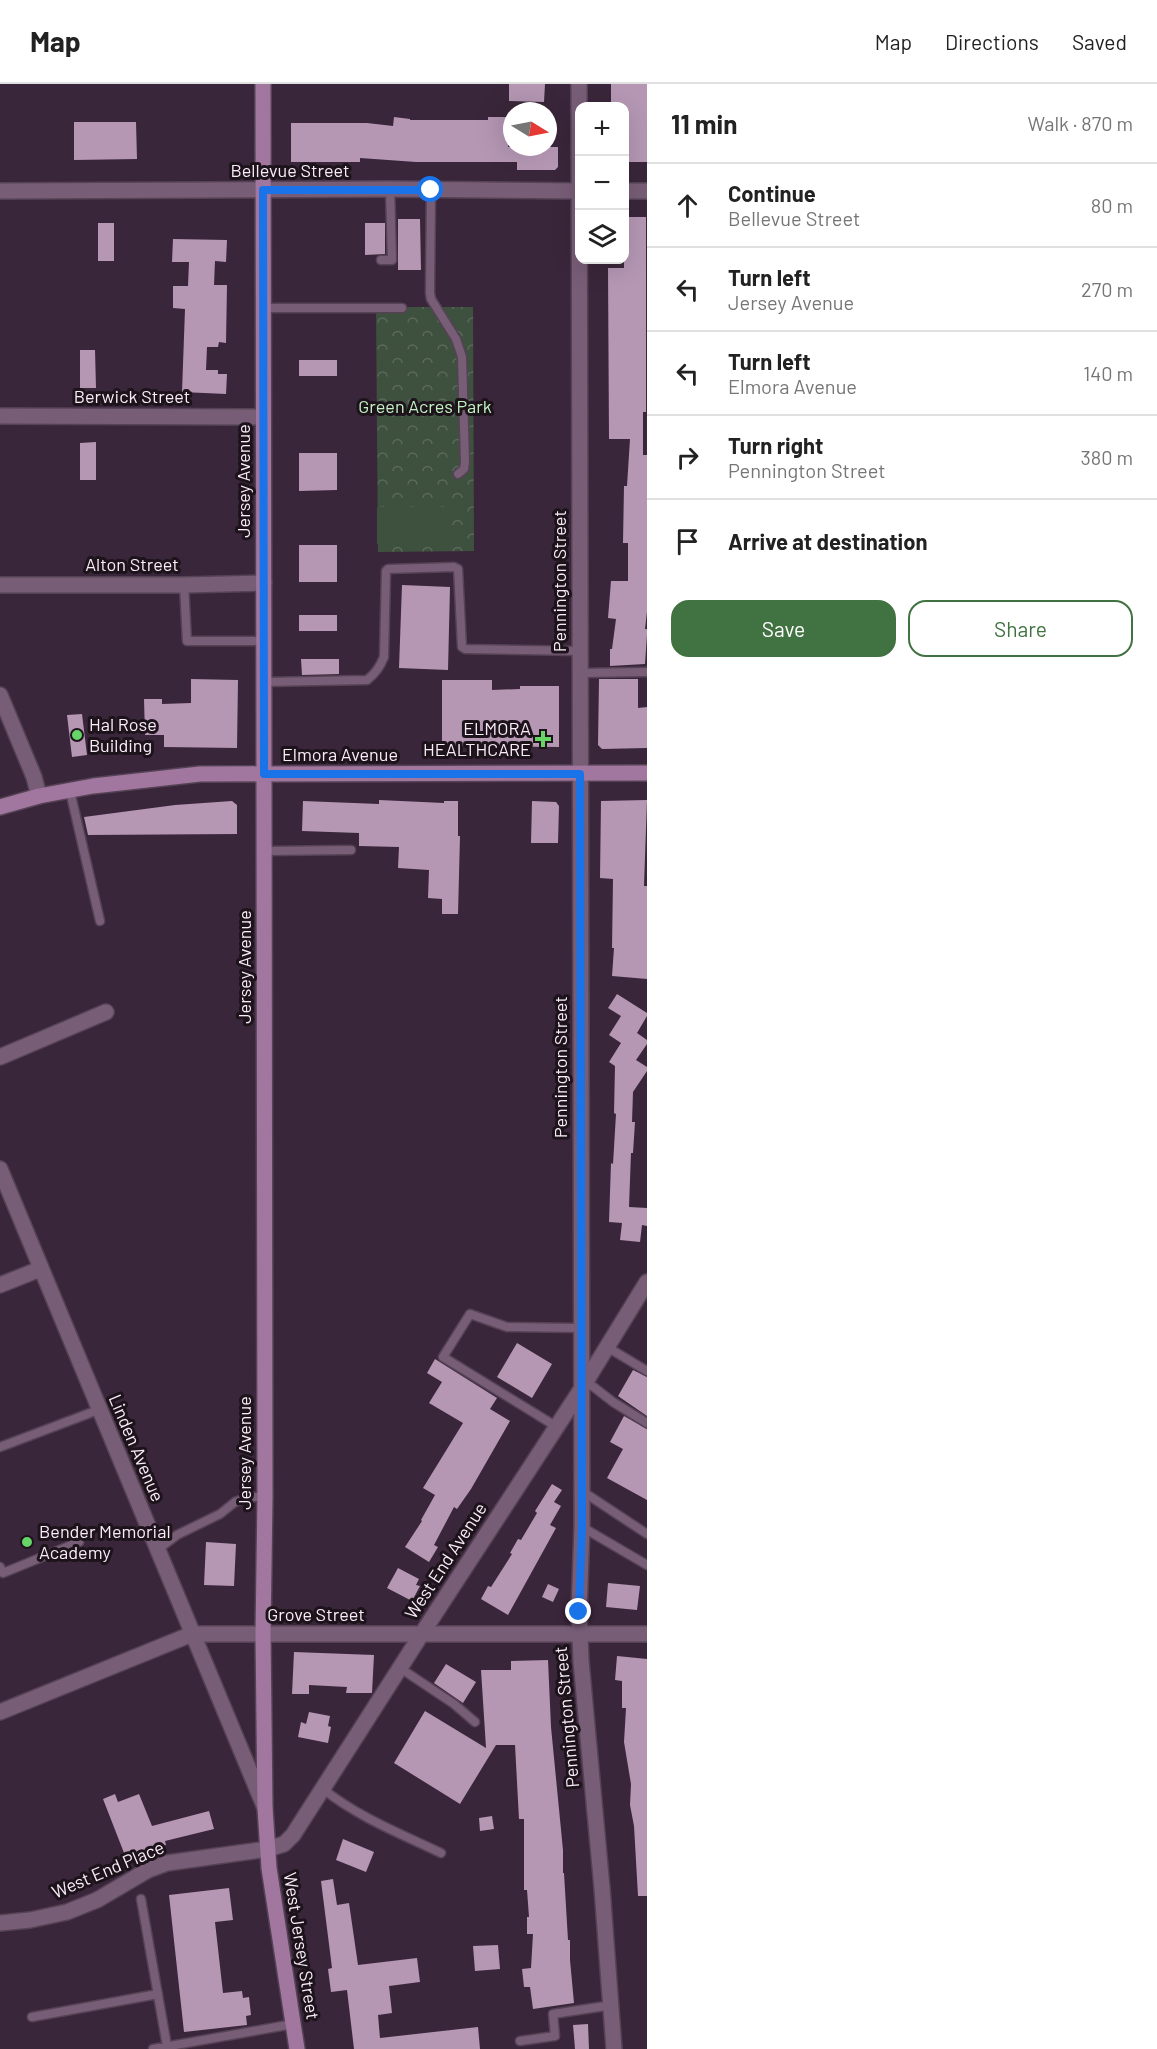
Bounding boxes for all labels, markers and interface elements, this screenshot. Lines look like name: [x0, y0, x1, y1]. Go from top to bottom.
text: Map: [30, 24, 81, 58]
text: Map: [875, 29, 912, 54]
text: Directions: [945, 29, 1039, 54]
text: Saved: [1072, 29, 1127, 54]
north arrow: [503, 102, 557, 156]
map controls: [575, 102, 629, 264]
button: +: [575, 102, 629, 156]
text: 11 min: [671, 108, 737, 139]
text: Walk · 870 m: [1028, 111, 1133, 135]
button: −: [575, 156, 629, 210]
street label: Bellevue Street: [230, 159, 350, 181]
route start: [417, 176, 443, 202]
text: Continue: [728, 180, 816, 206]
icon: ahead: [671, 189, 704, 222]
text: 80 m: [1091, 193, 1133, 217]
text: Bellevue Street: [728, 206, 860, 230]
button: layers: [575, 210, 629, 264]
text: Turn left: [728, 264, 811, 290]
icon: left: [671, 273, 704, 306]
text: 270 m: [1081, 277, 1133, 301]
text: Jersey Avenue: [728, 290, 854, 314]
text: Turn left: [728, 348, 811, 374]
icon: left: [671, 357, 704, 390]
text: 140 m: [1083, 361, 1133, 385]
text: Elmora Avenue: [728, 374, 857, 398]
street label: Berwick Street: [74, 385, 190, 407]
park label: Green Acres Park: [358, 395, 492, 417]
street label: Jersey Avenue: [232, 424, 254, 538]
text: Turn right: [728, 432, 823, 458]
icon: right: [671, 441, 704, 474]
text: 380 m: [1080, 445, 1133, 469]
text: Pennington Street: [728, 458, 886, 482]
street label: Pennington Street: [548, 510, 570, 652]
icon: arrive: [671, 525, 704, 558]
text: Arrive at destination: [728, 528, 927, 554]
street label: Alton Street: [85, 553, 179, 575]
button: Save: [671, 600, 896, 657]
button: Share: [908, 600, 1133, 657]
place label: Hal Rose Building: [89, 713, 157, 756]
place label: ELMORA HEALTHCARE: [423, 717, 531, 760]
marker: Hal Rose Building: [70, 728, 84, 742]
marker: ELMORA HEALTHCARE: [536, 732, 550, 746]
street label: Elmora Avenue: [282, 743, 398, 765]
street label: Jersey Avenue: [233, 910, 255, 1024]
street label: Pennington Street: [549, 996, 571, 1138]
street label: Linden Avenue: [104, 1391, 169, 1505]
street label: Jersey Avenue: [233, 1396, 255, 1510]
street label: West End Avenue: [399, 1498, 491, 1623]
place label: Bender Memorial Academy: [39, 1520, 171, 1563]
marker: Bender Memorial Academy: [20, 1535, 34, 1549]
route end: [565, 1598, 591, 1624]
street label: Grove Street: [267, 1603, 365, 1625]
street label: Pennington Street: [549, 1645, 583, 1789]
street label: West End Place: [48, 1836, 167, 1903]
street label: West Jersey Street: [279, 1871, 324, 2021]

